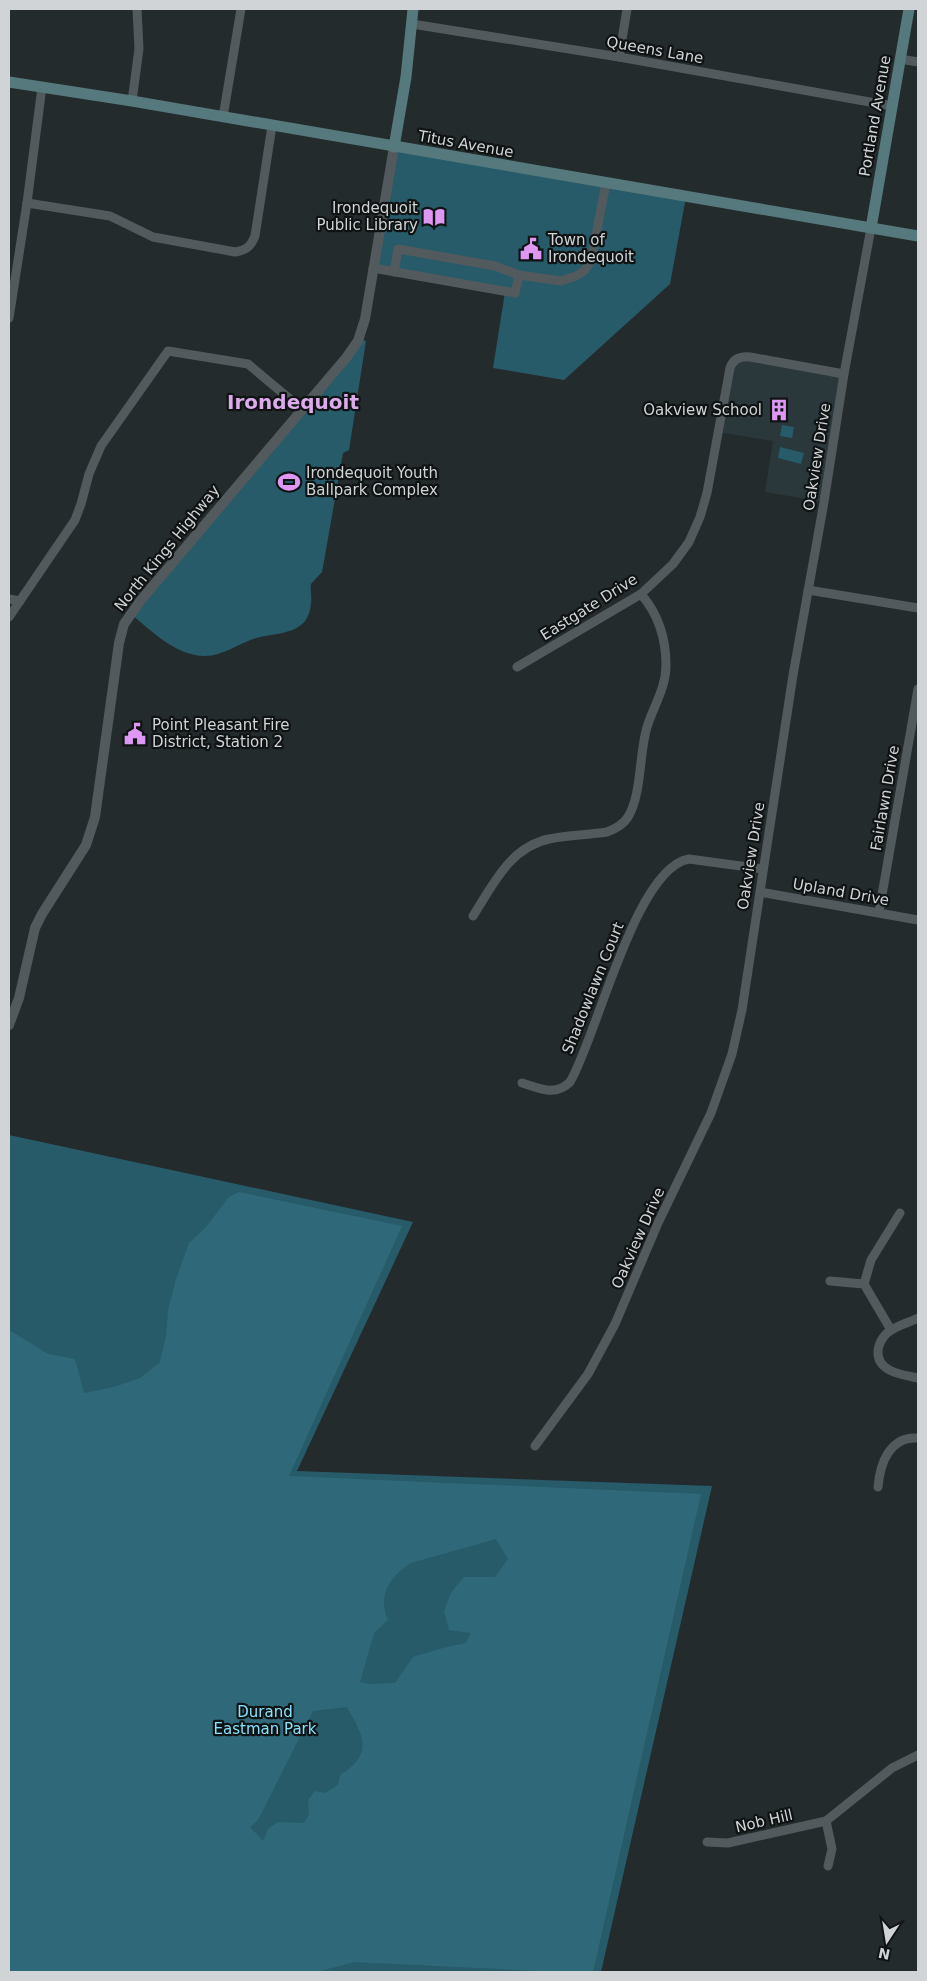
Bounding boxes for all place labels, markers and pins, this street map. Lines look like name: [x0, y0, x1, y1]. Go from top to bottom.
place label: Irondequoit Public Library: [316, 199, 418, 234]
library icon: Irondequoit Public Library: [421, 204, 447, 230]
place label: Town of Irondequoit: [547, 231, 634, 266]
public building icon: Town of Irondequoit: [518, 236, 544, 262]
building icon: Oakview School: [766, 397, 792, 423]
place label: Oakview School: [643, 401, 762, 419]
place label: Irondequoit Youth Ballpark Complex: [306, 464, 438, 499]
sports icon: Irondequoit Youth Ballpark Complex: [276, 469, 302, 495]
place label: Point Pleasant Fire District, Station 2: [152, 716, 290, 751]
public building icon: Point Pleasant Fire District, Station 2: [122, 721, 148, 747]

